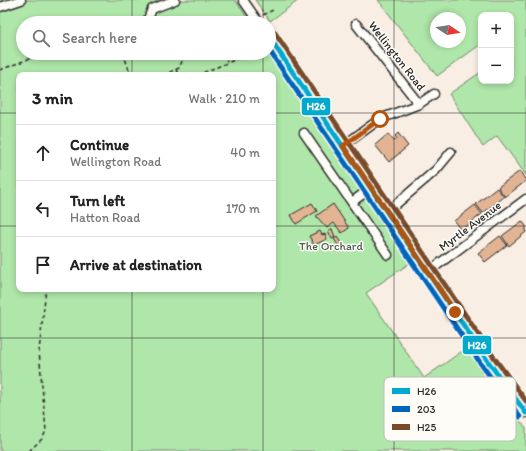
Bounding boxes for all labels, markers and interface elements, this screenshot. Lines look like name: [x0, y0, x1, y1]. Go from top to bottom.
north arrow: [430, 12, 466, 48]
map controls: [478, 12, 514, 84]
button: +: [478, 12, 514, 48]
search box: [16, 16, 276, 60]
street label: Wellington Road: [366, 18, 429, 94]
icon: search: [30, 27, 52, 49]
text: Search here: [62, 29, 137, 47]
button: −: [478, 48, 514, 84]
text: 3 min: [32, 88, 73, 108]
text: Walk · 210 m: [189, 91, 260, 106]
line badge: H26: [301, 97, 331, 116]
text: H26: [306, 100, 326, 113]
route start: [371, 110, 389, 128]
text: Continue: [70, 136, 129, 154]
icon: ahead: [32, 142, 54, 164]
text: 40 m: [230, 145, 260, 160]
text: Wellington Road: [70, 154, 161, 169]
text: Turn left: [70, 192, 125, 210]
icon: left: [32, 198, 54, 220]
street label: Myrtle Avenue: [436, 198, 504, 254]
text: 170 m: [226, 201, 260, 216]
text: Hatton Road: [70, 210, 140, 225]
park label: The Orchard: [299, 239, 363, 253]
icon: arrive: [32, 254, 54, 276]
text: Arrive at destination: [70, 256, 202, 274]
route end: [446, 303, 464, 321]
line badge: H26: [462, 335, 492, 355]
text: H26: [467, 339, 487, 352]
legend: [384, 377, 516, 441]
text: H26: [417, 385, 436, 398]
text: 203: [417, 403, 436, 416]
text: H25: [417, 421, 436, 434]

